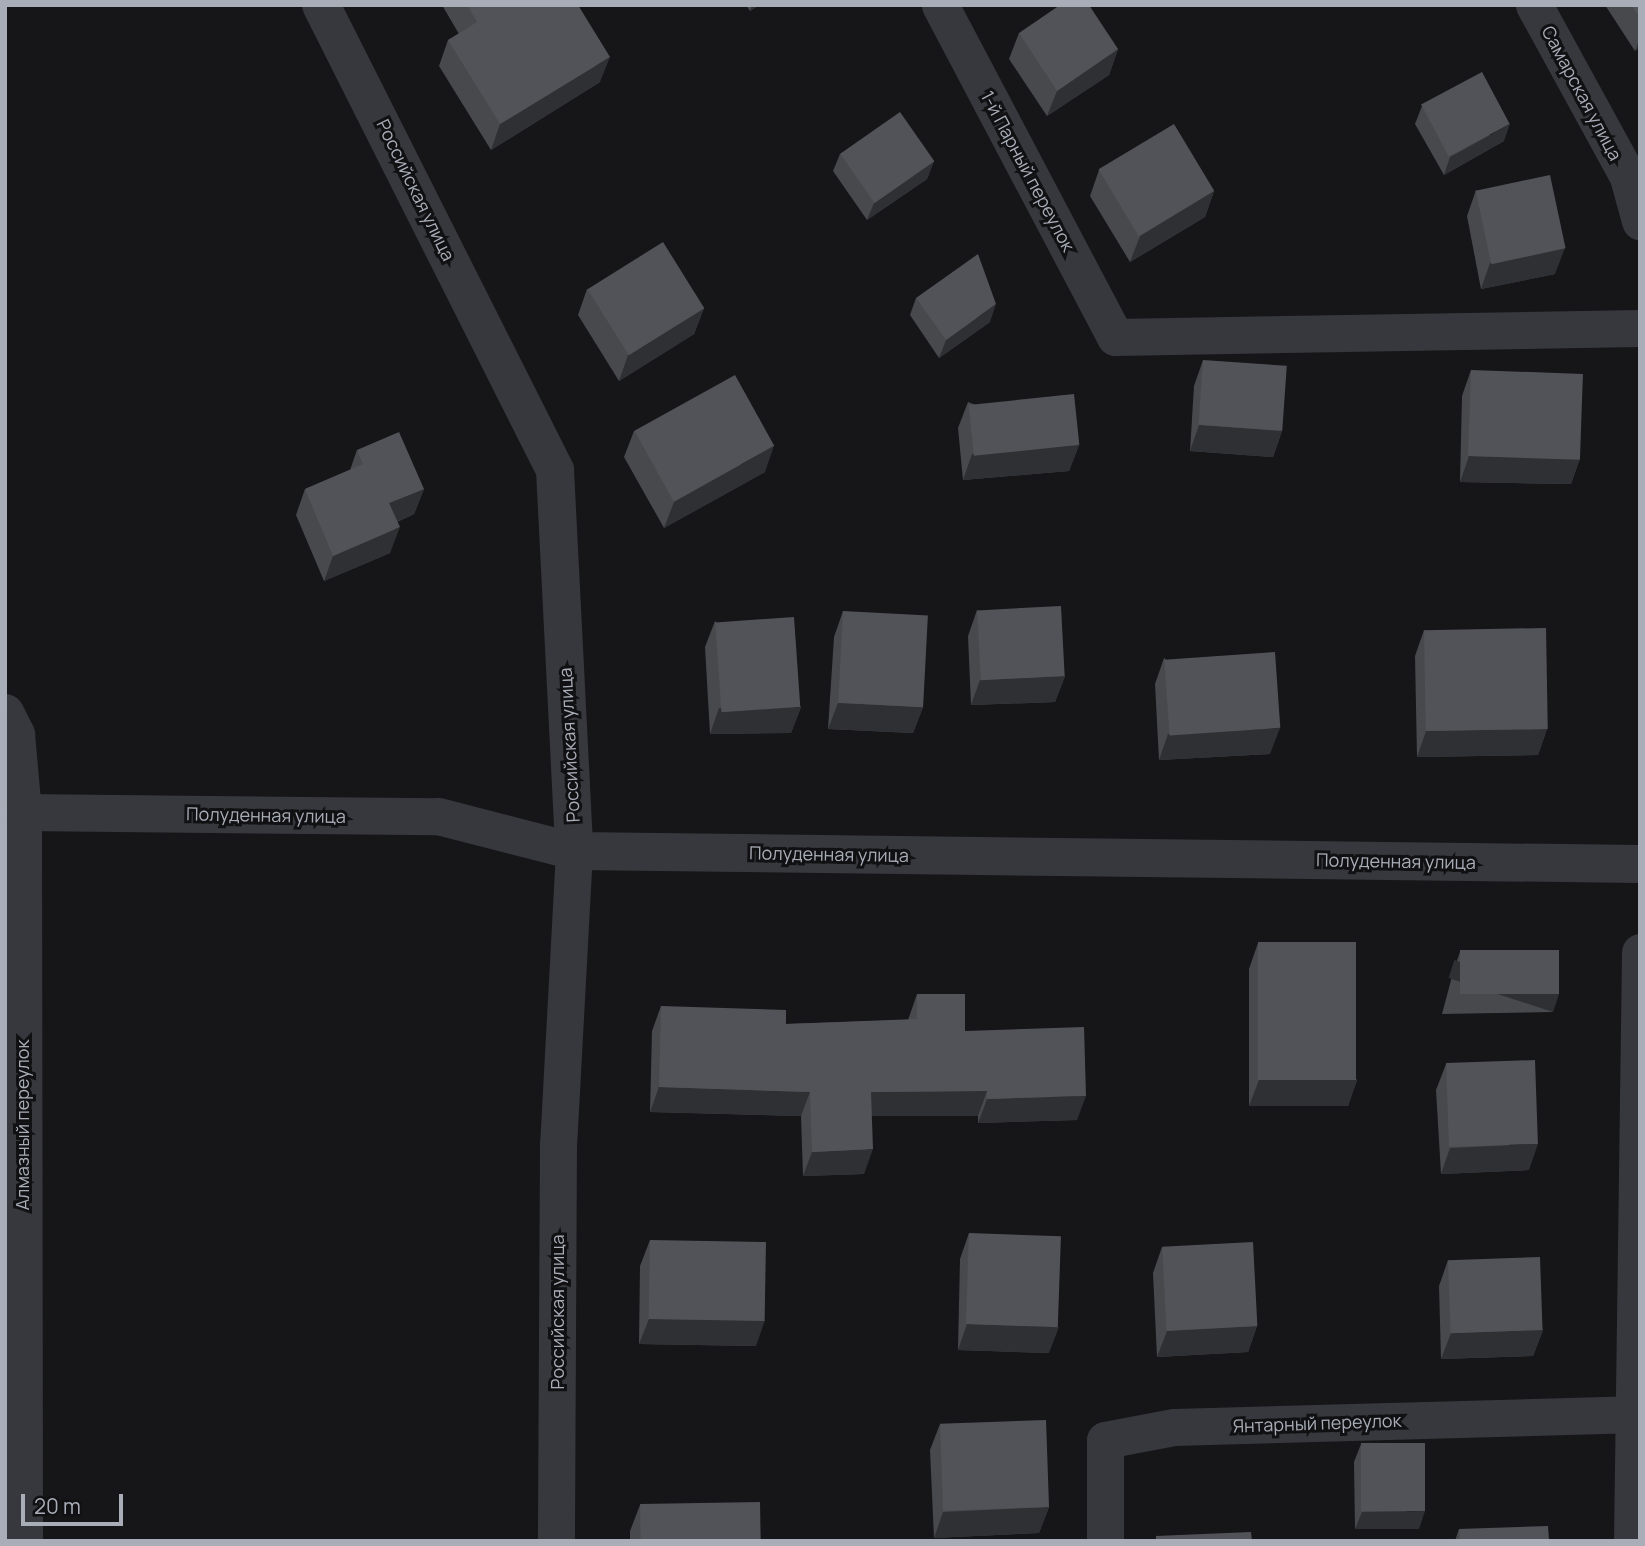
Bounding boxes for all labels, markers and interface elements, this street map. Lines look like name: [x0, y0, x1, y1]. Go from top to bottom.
street label: Самарская улица: [1537, 22, 1627, 164]
street label: 1-й Парный переулок: [976, 87, 1080, 255]
street label: Российская улица: [372, 116, 460, 264]
street label: Российская улица: [554, 667, 584, 823]
street label: Полуденная улица: [186, 803, 346, 827]
street label: Полуденная улица: [749, 842, 909, 866]
street label: Полуденная улица: [1316, 849, 1476, 873]
street label: Алмазный переулок: [11, 1040, 33, 1210]
street label: Российская улица: [546, 1235, 568, 1389]
street label: Янтарный переулок: [1232, 1409, 1402, 1437]
scale bar: [24, 1480, 126, 1524]
text: 20 m: [34, 1492, 81, 1520]

